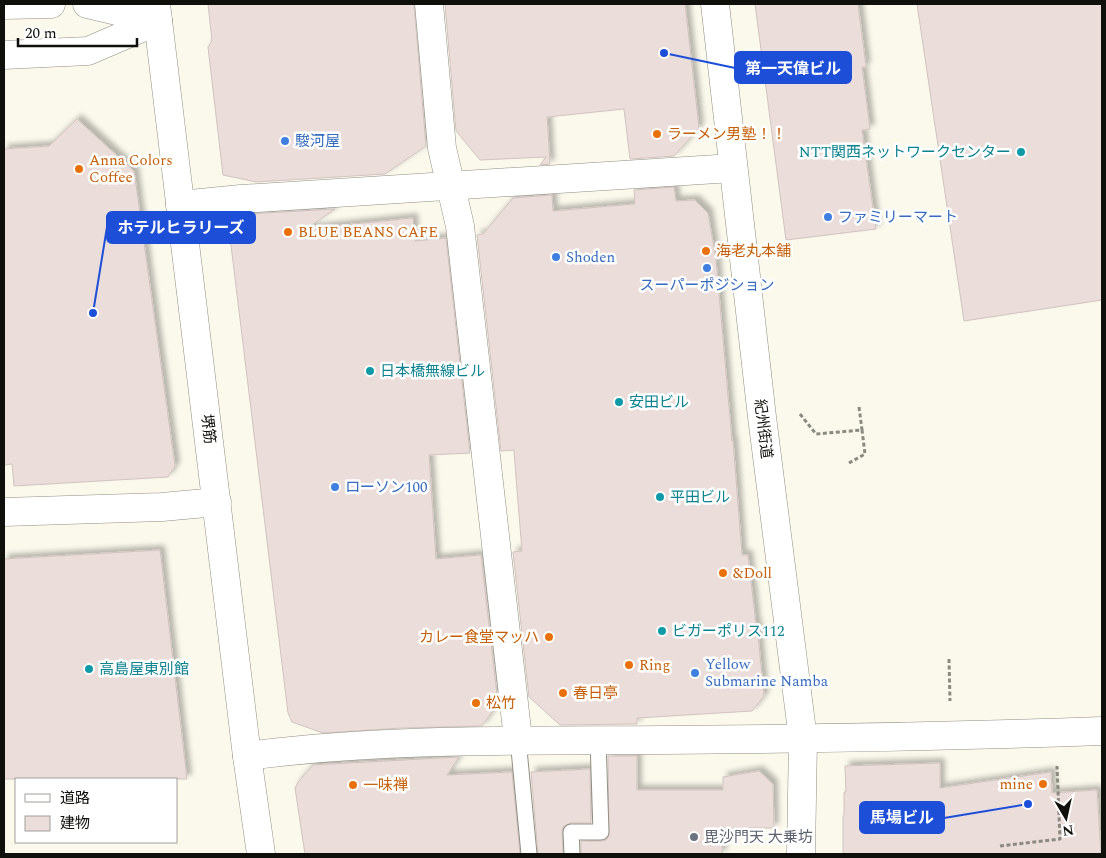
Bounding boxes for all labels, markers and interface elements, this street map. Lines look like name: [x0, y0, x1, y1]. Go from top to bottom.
scale bar: [18, 15, 136, 47]
text: 20 m: [25, 22, 57, 45]
callout: 第一天偉ビル: [735, 52, 851, 83]
text: 第一天偉ビル: [745, 57, 841, 81]
place label: ラーメン男塾！！: [667, 123, 786, 146]
marker: ラーメン男塾！！: [651, 128, 663, 140]
place label: 駿河屋: [295, 130, 340, 153]
marker: 駿河屋: [279, 135, 291, 147]
place label: NTT関西ネットワークセンター: [799, 141, 1011, 164]
marker: NTT関西ネットワークセンター: [1015, 146, 1027, 158]
place label: Anna Colors Coffee: [89, 149, 173, 189]
marker: Anna Colors Coffee: [73, 163, 85, 175]
place label: ファミリーマート: [838, 206, 958, 229]
marker: ファミリーマート: [822, 211, 834, 223]
callout: ホテルヒラリーズ: [107, 212, 255, 243]
text: ホテルヒラリーズ: [117, 216, 245, 240]
place label: BLUE BEANS CAFE: [298, 221, 438, 244]
marker: BLUE BEANS CAFE: [282, 226, 294, 238]
place label: 海老丸本舗: [716, 240, 791, 263]
marker: 海老丸本舗: [700, 245, 712, 257]
place label: Shoden: [566, 246, 616, 269]
marker: Shoden: [550, 251, 562, 263]
marker: スーパーポジション: [701, 262, 713, 274]
place label: スーパーポジション: [640, 274, 774, 297]
place label: 日本橋無線ビル: [380, 360, 485, 383]
marker: 日本橋無線ビル: [364, 365, 376, 377]
place label: 安田ビル: [629, 391, 689, 414]
marker: 安田ビル: [613, 396, 625, 408]
street label: 紀州街道: [748, 398, 778, 460]
street label: 堺筋: [195, 413, 221, 445]
place label: ローソン100: [345, 476, 428, 499]
marker: ローソン100: [329, 481, 341, 493]
place label: 平田ビル: [670, 486, 730, 509]
marker: 平田ビル: [654, 491, 666, 503]
place label: &Doll: [733, 562, 772, 585]
marker: &Doll: [717, 567, 729, 579]
place label: ビガーポリス112: [672, 620, 785, 643]
marker: ビガーポリス112: [656, 625, 668, 637]
place label: カレー食堂マッハ: [419, 626, 539, 649]
marker: カレー食堂マッハ: [543, 631, 555, 643]
place label: Yellow Submarine Namba: [705, 653, 829, 693]
place label: Ring: [639, 654, 670, 677]
place label: 高島屋東別館: [99, 658, 189, 681]
marker: Ring: [623, 659, 635, 671]
marker: 高島屋東別館: [83, 663, 95, 675]
marker: Yellow Submarine Namba: [689, 667, 701, 679]
place label: 春日亭: [573, 682, 618, 705]
marker: 春日亭: [557, 687, 569, 699]
place label: 松竹: [486, 692, 516, 715]
marker: 松竹: [470, 697, 482, 709]
place label: mine: [999, 773, 1033, 796]
place label: 一味禅: [363, 774, 408, 797]
legend: [15, 778, 178, 843]
marker: mine: [1037, 778, 1049, 790]
marker: 一味禅: [347, 779, 359, 791]
text: 道路: [60, 787, 90, 810]
north arrow: [1041, 793, 1091, 843]
callout: 馬場ビル: [860, 802, 944, 833]
text: 馬場ビル: [870, 806, 934, 830]
text: 建物: [60, 812, 90, 835]
text: N: [1061, 819, 1075, 842]
place label: 毘沙門天 大乗坊: [704, 826, 813, 849]
marker: 毘沙門天 大乗坊: [688, 831, 700, 843]

